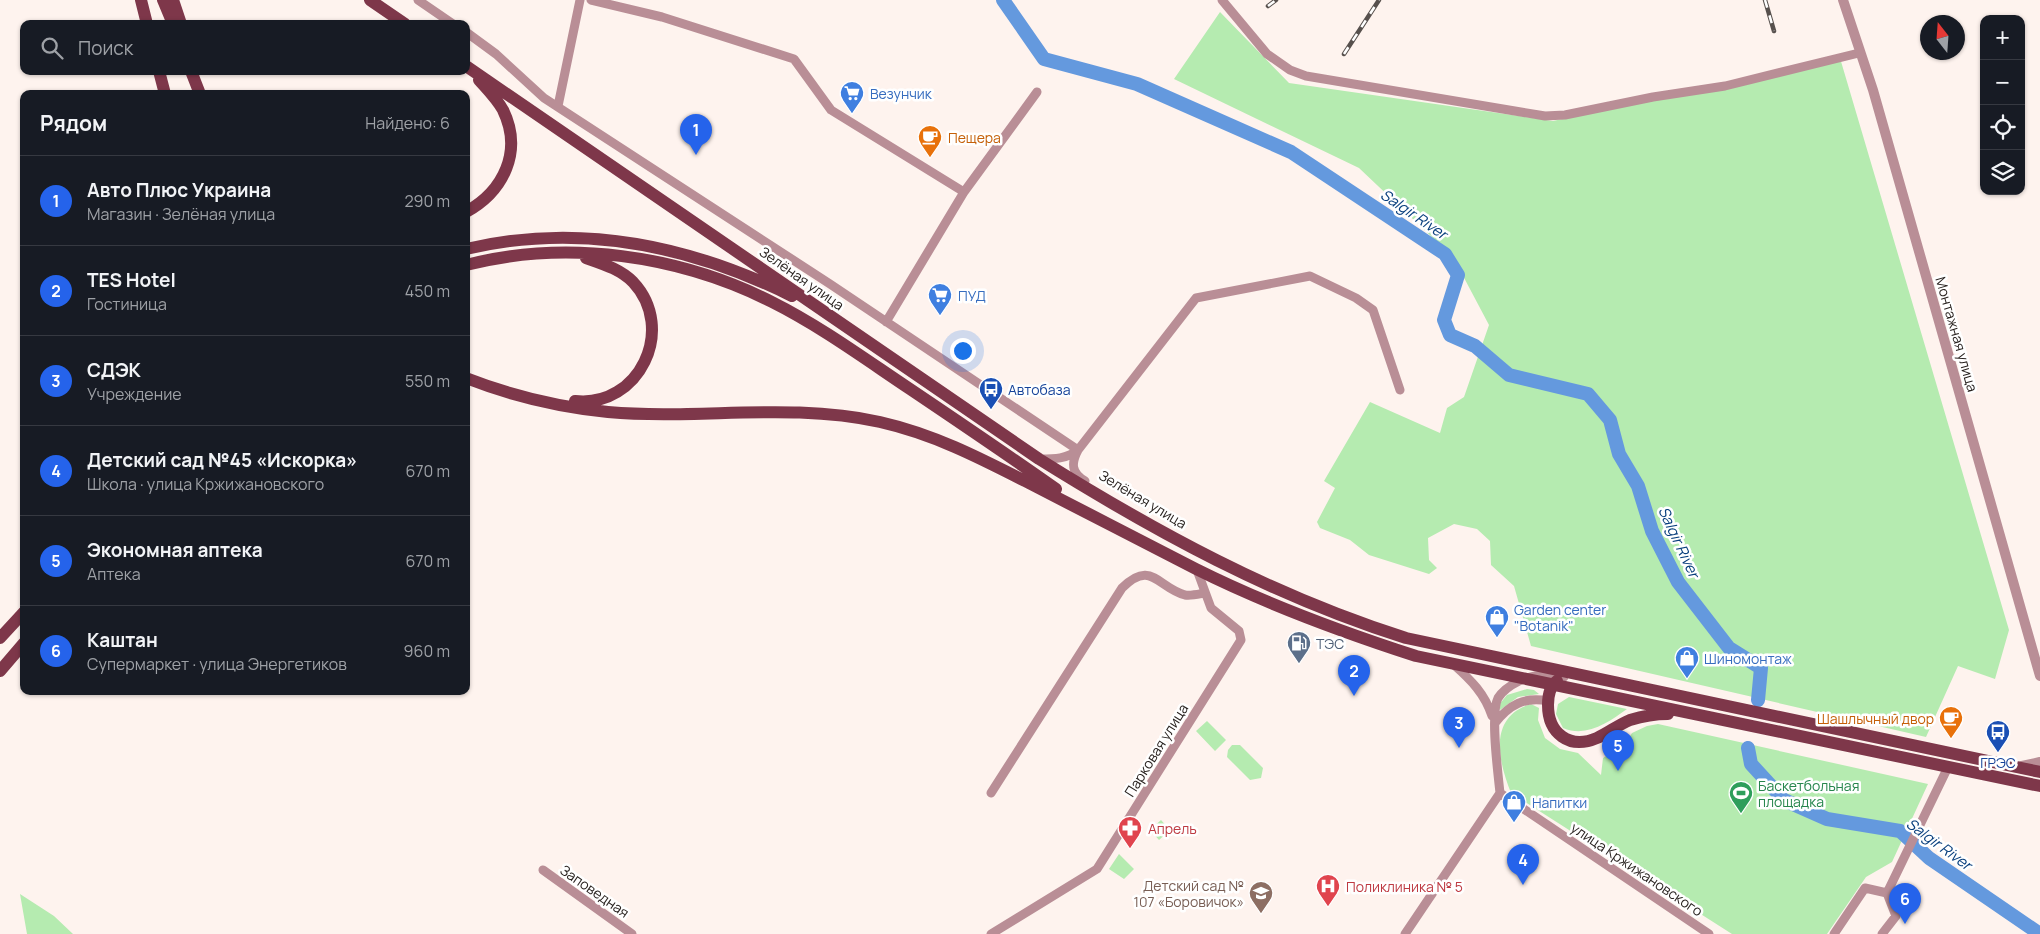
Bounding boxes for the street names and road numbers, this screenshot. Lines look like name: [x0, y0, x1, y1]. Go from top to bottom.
street label: Зелёная улица: [756, 242, 848, 314]
street label: Монтажная улица: [1931, 274, 1983, 394]
street label: Зелёная улица: [1096, 465, 1190, 533]
street label: Парковая улица: [1120, 700, 1192, 800]
street label: улица Кржижановского: [1567, 818, 1707, 920]
street label: Заповедная: [557, 860, 633, 922]

